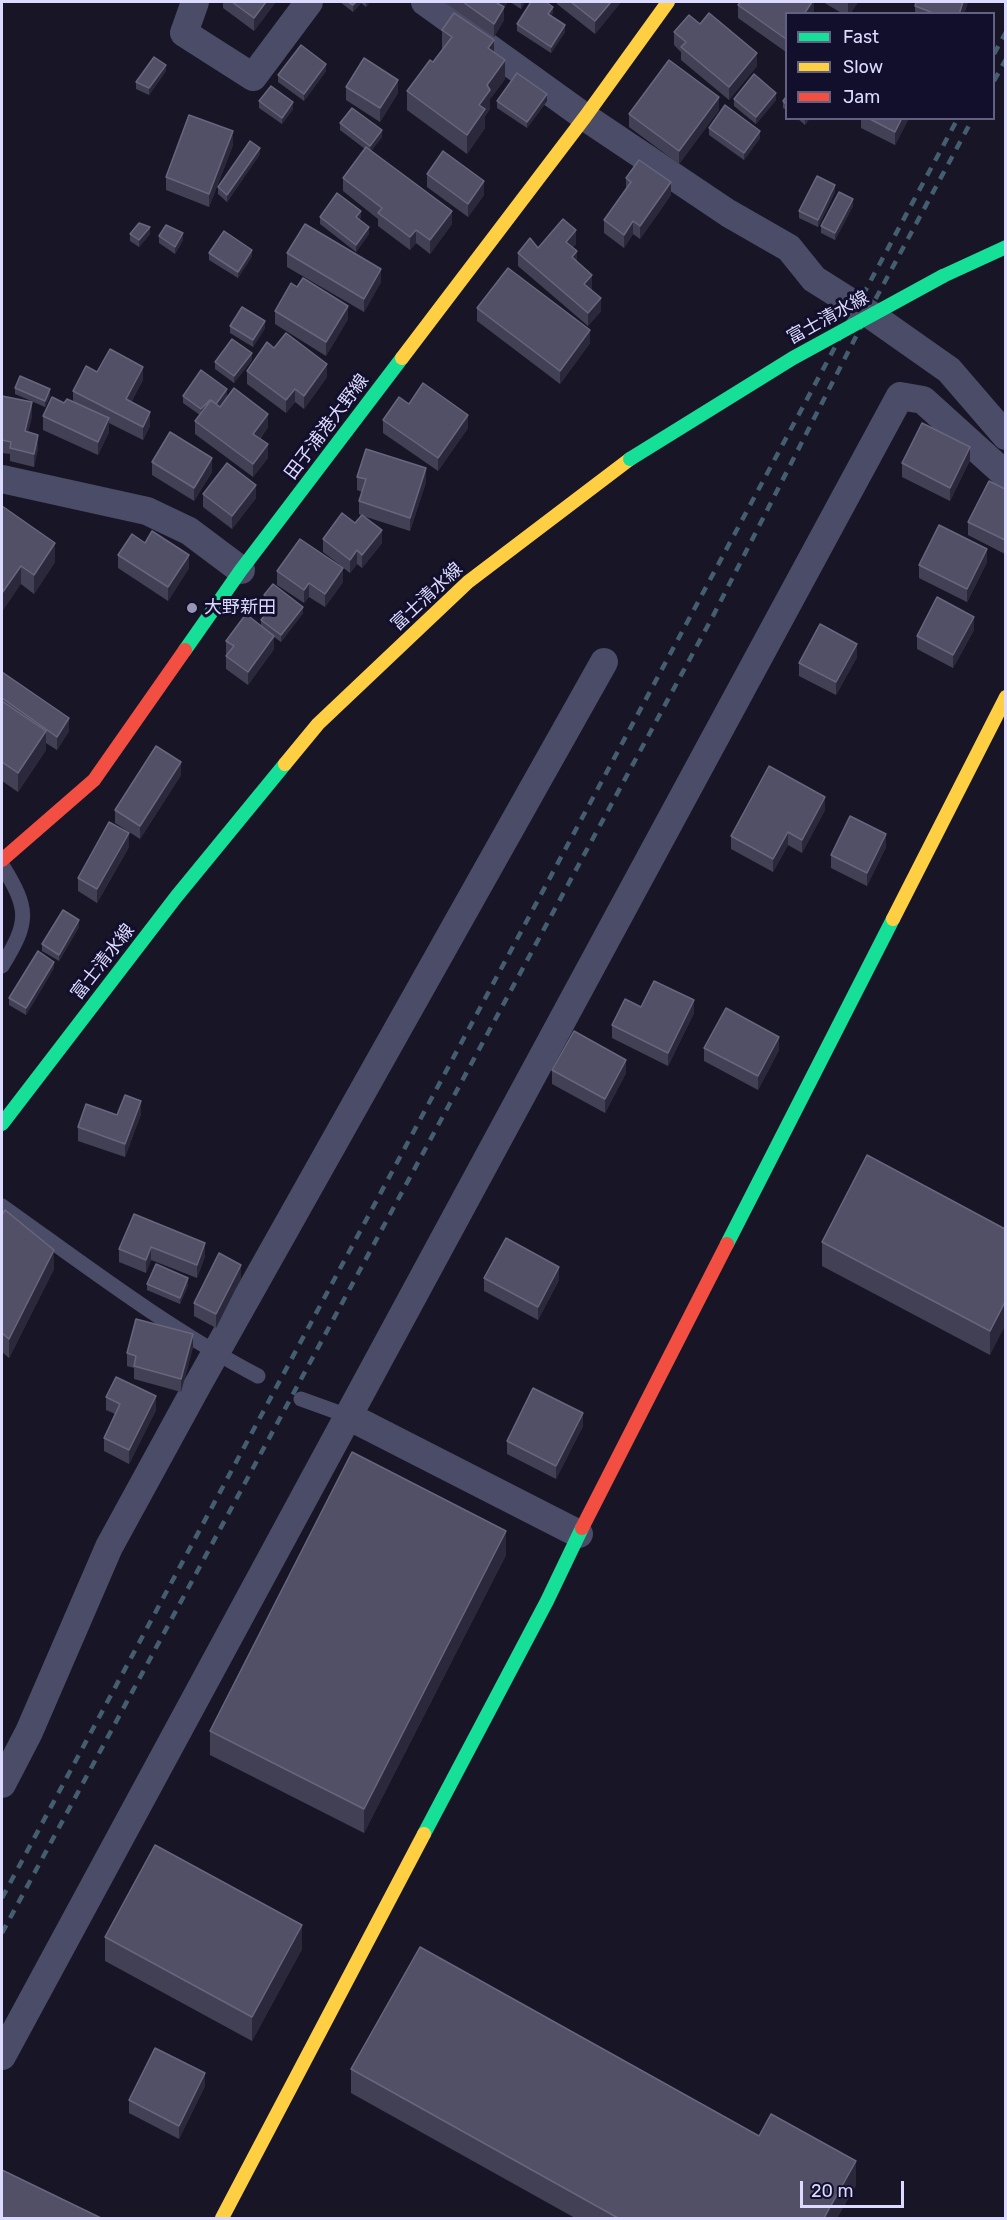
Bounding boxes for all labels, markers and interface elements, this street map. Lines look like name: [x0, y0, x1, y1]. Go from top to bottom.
legend: [785, 12, 995, 120]
text: Fast: [843, 26, 879, 48]
text: Slow: [843, 56, 883, 78]
text: Jam: [843, 86, 880, 108]
street label: 富士清水線: [783, 287, 873, 349]
street label: 田子浦港大野線: [280, 370, 374, 484]
street label: 富士清水線: [387, 558, 467, 636]
place label: 大野新田: [204, 597, 276, 619]
marker: 大野新田: [185, 601, 199, 615]
street label: 富士清水線: [67, 920, 139, 1004]
scale bar: [803, 2169, 906, 2207]
text: 20 m: [811, 2180, 853, 2202]

